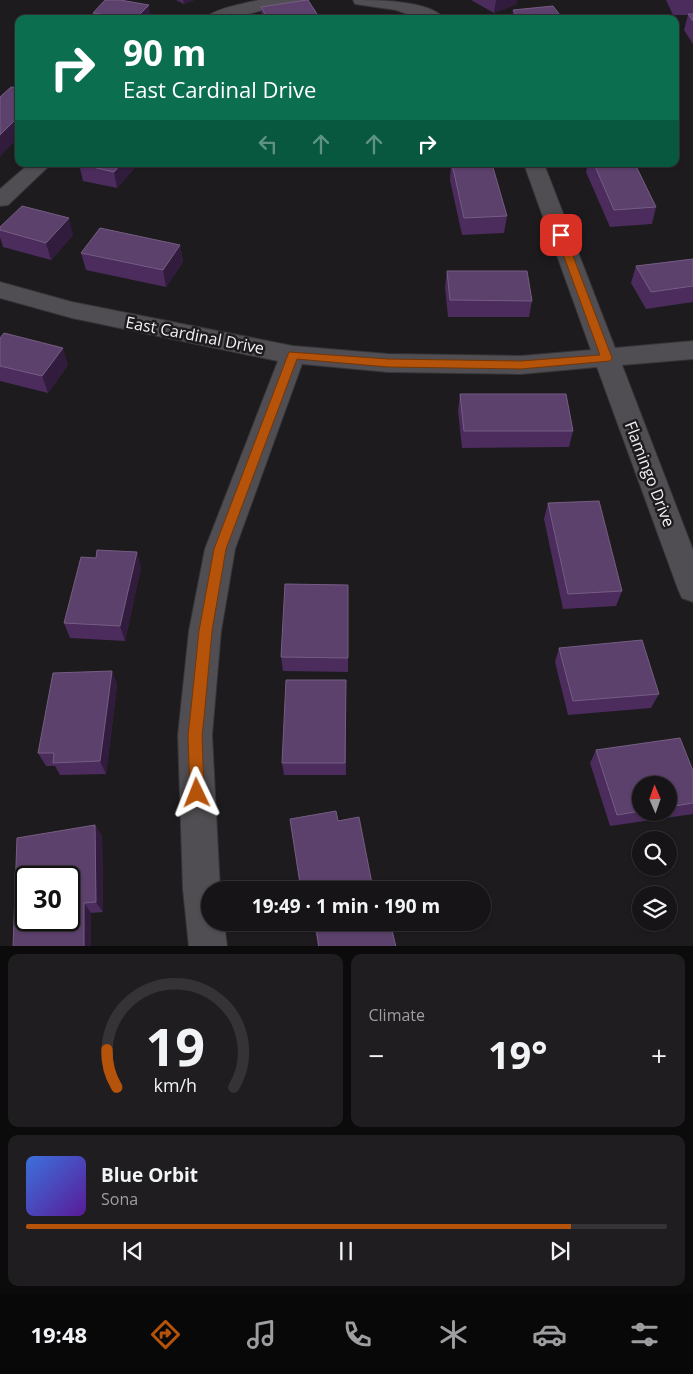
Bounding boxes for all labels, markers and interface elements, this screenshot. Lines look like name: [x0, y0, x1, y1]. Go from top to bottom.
text: 90 m: [123, 29, 206, 76]
icon: right: [40, 35, 105, 100]
text: East Cardinal Drive: [123, 74, 316, 104]
icon: left: [254, 130, 282, 158]
icon: ahead: [307, 130, 335, 158]
icon: ahead: [360, 130, 388, 158]
icon: right: [413, 130, 441, 158]
pin: [540, 214, 582, 256]
icon: arrive: [547, 221, 575, 249]
street label: East Cardinal Drive: [124, 311, 266, 359]
street label: Flamingo Drive: [620, 418, 680, 530]
position arrow: [170, 766, 222, 818]
north arrow: [632, 776, 678, 821]
map controls: [632, 776, 677, 931]
button: search: [632, 831, 677, 876]
speed limit sign: 30: [15, 866, 80, 931]
button: layers: [632, 886, 677, 931]
text: 19:49 · 1 min · 190 m: [252, 893, 440, 919]
text: Climate: [369, 1004, 425, 1026]
text: 19: [146, 1010, 205, 1081]
text: 19°: [488, 1028, 548, 1080]
text: −: [369, 1036, 385, 1074]
text: +: [651, 1036, 667, 1074]
text: km/h: [154, 1073, 197, 1097]
text: Blue Orbit: [101, 1162, 198, 1188]
text: Sona: [101, 1188, 138, 1210]
icon: previous: [119, 1237, 147, 1265]
icon: pause: [332, 1237, 360, 1265]
icon: next: [546, 1237, 574, 1265]
icon: directions: [148, 1317, 183, 1352]
icon: music: [244, 1317, 279, 1352]
icon: phone: [340, 1317, 375, 1352]
icon: climate: [436, 1317, 471, 1352]
icon: car: [532, 1317, 567, 1352]
icon: filters: [627, 1317, 662, 1352]
text: 19:48: [30, 1319, 87, 1349]

